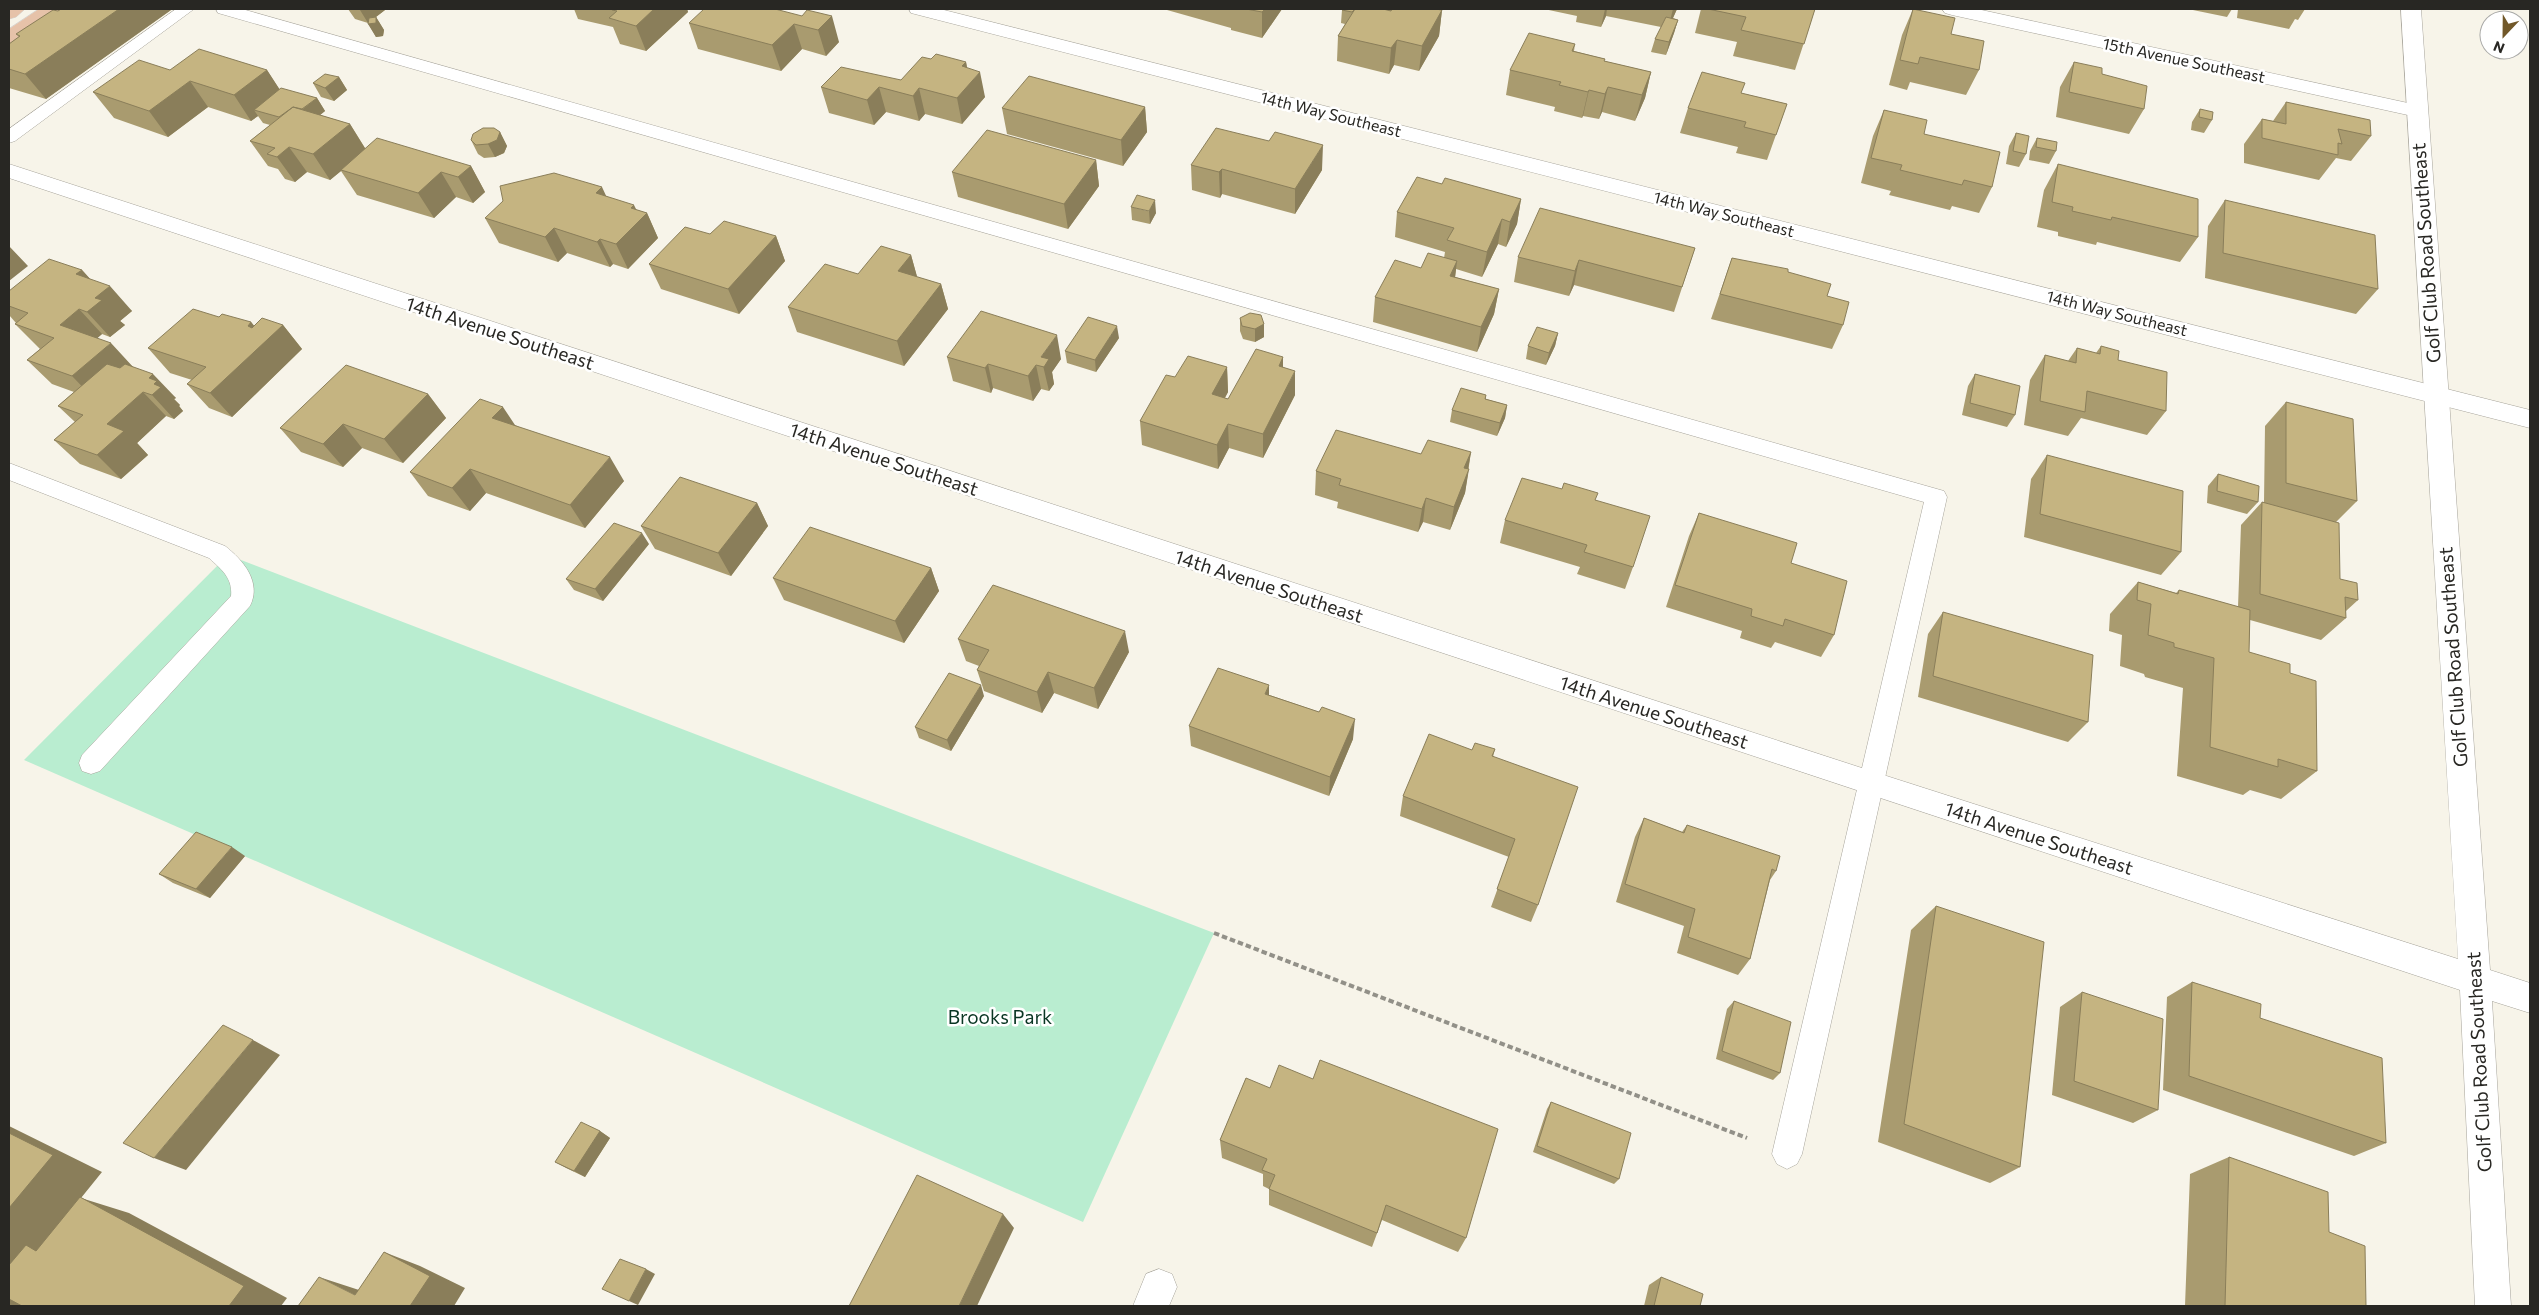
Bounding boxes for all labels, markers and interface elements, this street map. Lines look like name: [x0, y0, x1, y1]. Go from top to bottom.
north arrow: [2479, 10, 2529, 60]
street label: 15th Avenue Southeast: [2101, 33, 2267, 86]
text: N: [2491, 38, 2507, 57]
street label: 14th Way Southeast: [1259, 87, 1404, 140]
street label: Golf Club Road Southeast: [2406, 142, 2445, 364]
street label: 14th Way Southeast: [1652, 187, 1797, 240]
street label: 14th Way Southeast: [2045, 286, 2190, 339]
street label: 14th Avenue Southeast: [403, 291, 598, 374]
street label: 14th Avenue Southeast: [787, 417, 982, 500]
street label: 14th Avenue Southeast: [1172, 544, 1367, 627]
street label: Golf Club Road Southeast: [2433, 546, 2472, 768]
street label: 14th Avenue Southeast: [1557, 670, 1752, 753]
street label: 14th Avenue Southeast: [1942, 796, 2137, 879]
street label: Golf Club Road Southeast: [2461, 951, 2496, 1173]
park label: Brooks Park: [948, 1005, 1052, 1028]

